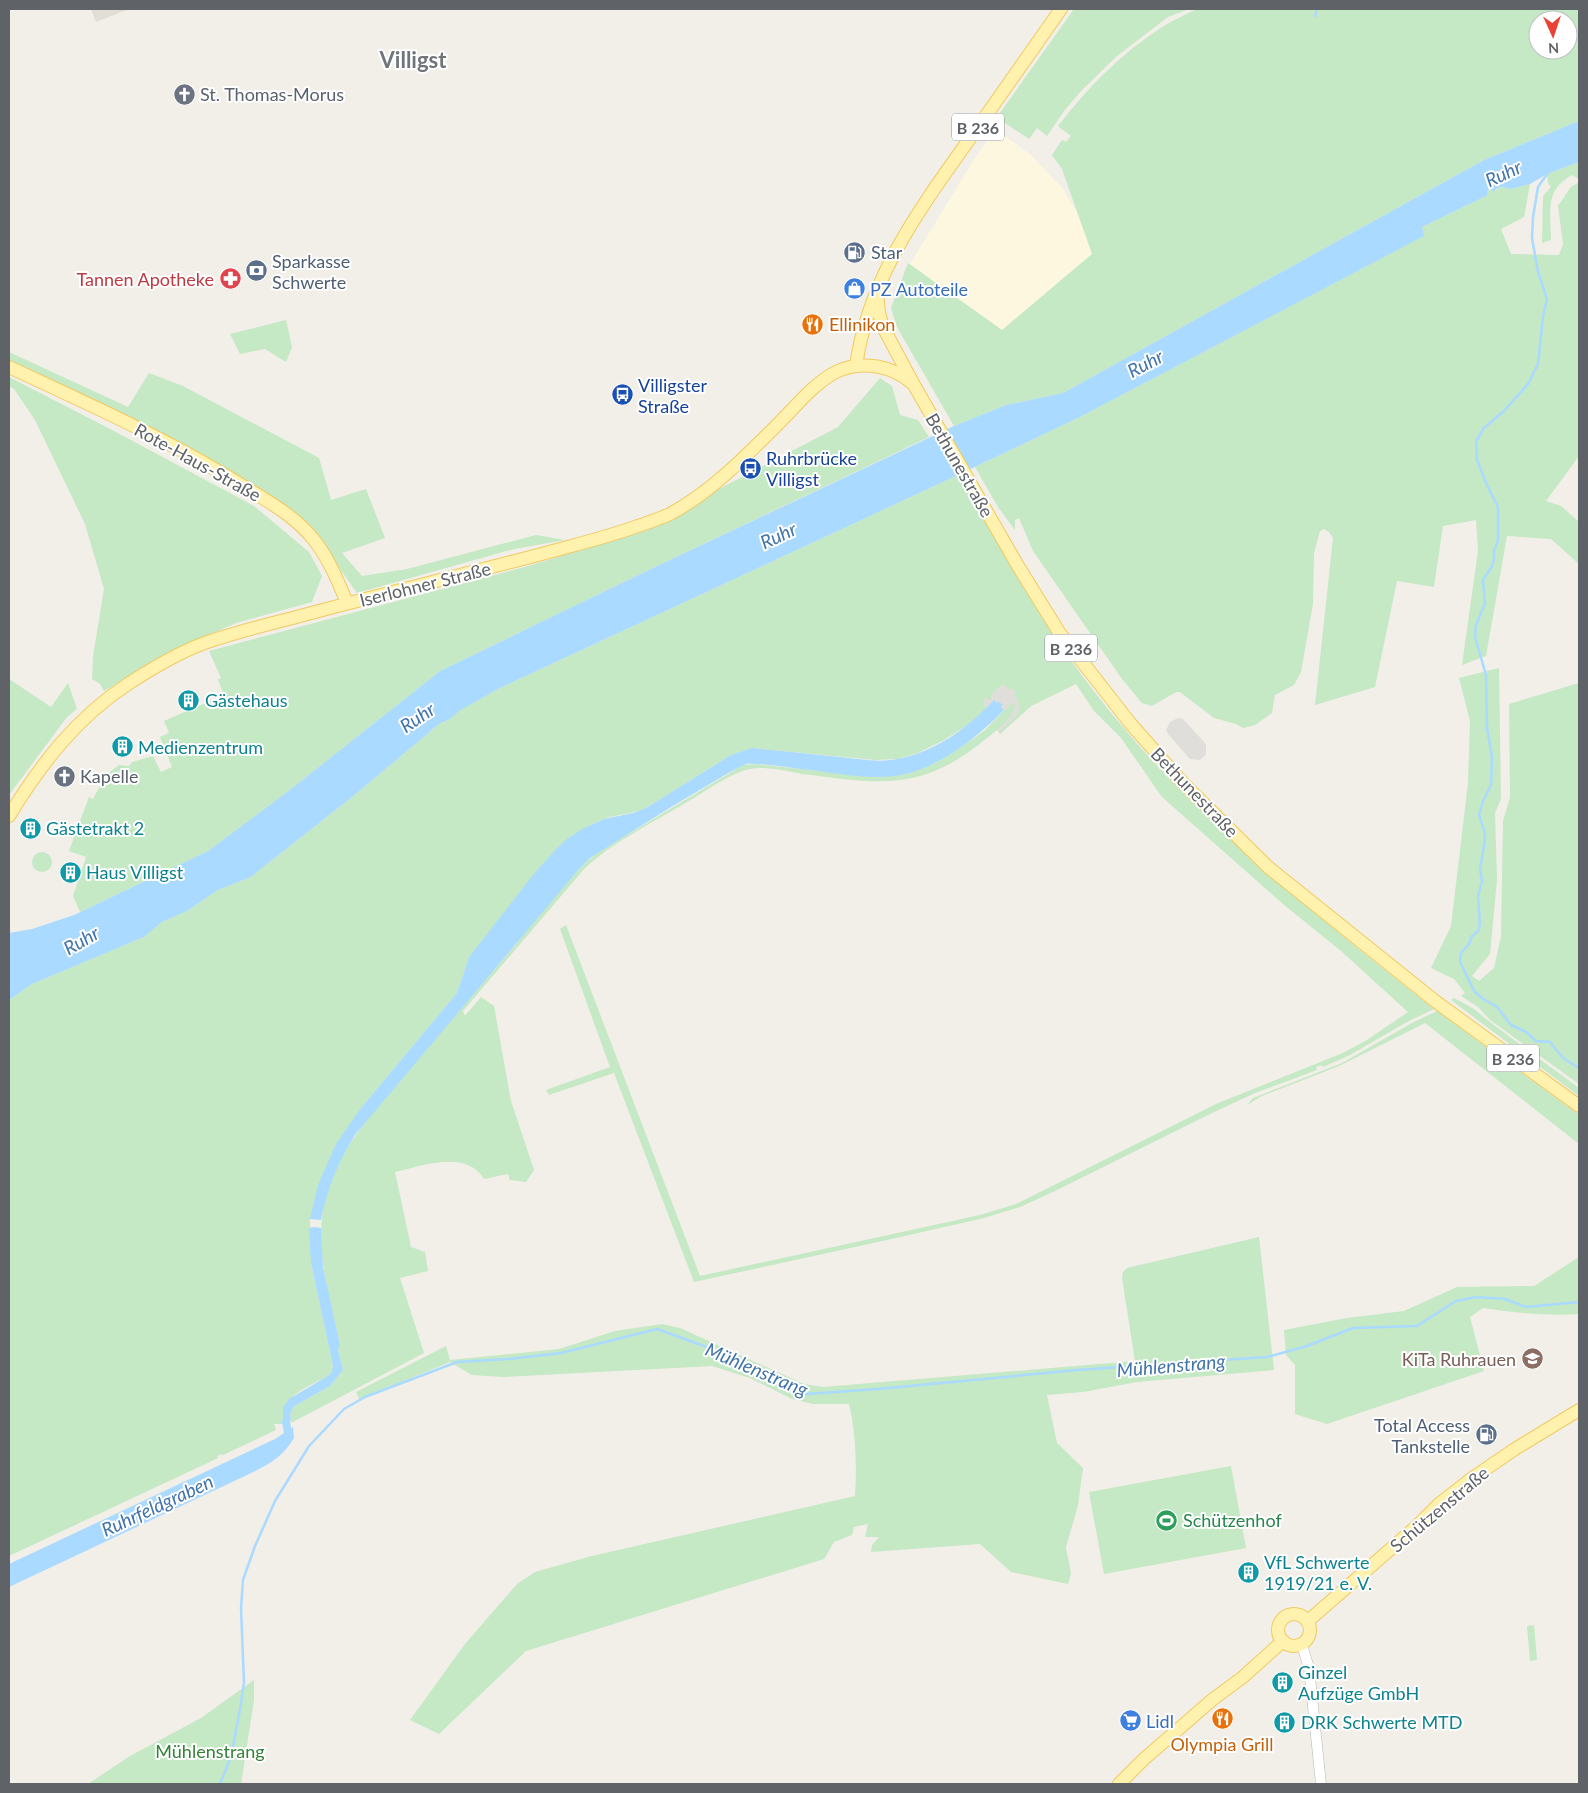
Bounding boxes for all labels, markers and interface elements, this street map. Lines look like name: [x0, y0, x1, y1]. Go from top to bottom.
north arrow: [1528, 10, 1578, 60]
text: N: [1548, 40, 1560, 57]
district label: Villigst: [379, 46, 447, 73]
church icon: St. Thomas-Morus: [172, 82, 196, 106]
place label: St. Thomas-Morus: [200, 83, 344, 105]
road number: B 236: [952, 114, 1004, 140]
water label: Ruhr: [1481, 154, 1525, 191]
fuel station icon: Star: [843, 240, 867, 264]
place label: Star: [871, 241, 903, 263]
place label: Sparkasse Schwerte: [272, 250, 350, 293]
bank icon: Sparkasse Schwerte: [244, 259, 268, 283]
pharmacy icon: Tannen Apotheke: [218, 267, 242, 291]
place label: Tannen Apotheke: [76, 268, 214, 290]
shop icon: PZ Autoteile: [842, 277, 866, 301]
place label: PZ Autoteile: [870, 278, 968, 300]
restaurant icon: Ellinikon: [801, 312, 825, 336]
place label: Ellinikon: [829, 313, 895, 335]
water label: Ruhr: [1123, 344, 1167, 382]
place label: Villigster Straße: [638, 374, 707, 417]
bus stop icon: Villigster Straße: [610, 383, 634, 407]
street label: Bethunestraße: [921, 409, 999, 521]
street label: Rote-Haus-Straße: [131, 418, 265, 506]
place label: Ruhrbrücke Villigst: [766, 447, 857, 490]
bus stop icon: Ruhrbrücke Villigst: [738, 456, 762, 480]
water label: Ruhr: [756, 516, 800, 553]
street label: Iserlohner Straße: [357, 557, 493, 611]
road number: B 236: [1045, 634, 1097, 661]
building icon: Gästehaus: [177, 688, 201, 712]
place label: Gästehaus: [205, 689, 288, 711]
water label: Ruhr: [395, 697, 439, 737]
building icon: Medienzentrum: [110, 735, 134, 759]
place label: Medienzentrum: [138, 736, 263, 758]
street label: Bethunestraße: [1147, 742, 1243, 842]
church icon: Kapelle: [52, 764, 76, 788]
place label: Kapelle: [80, 765, 138, 787]
building icon: Gästetrakt 2: [18, 816, 42, 840]
place label: Gästetrakt 2: [46, 817, 144, 839]
building icon: Haus Villigst: [58, 860, 82, 884]
place label: Haus Villigst: [86, 861, 184, 883]
water label: Ruhr: [59, 920, 103, 959]
road number: B 236: [1487, 1044, 1539, 1072]
water label: Mühlenstrang: [702, 1337, 812, 1401]
school or university icon: KiTa Ruhrauen: [1520, 1347, 1544, 1371]
place label: KiTa Ruhrauen: [1402, 1348, 1516, 1370]
water label: Mühlenstrang: [1116, 1349, 1227, 1381]
place label: Total Access Tankstelle: [1374, 1414, 1470, 1457]
fuel station icon: Total Access Tankstelle: [1474, 1423, 1498, 1447]
street label: Schützenstraße: [1385, 1461, 1493, 1557]
water label: Ruhrfeldgraben: [97, 1469, 217, 1541]
sports icon: Schützenhof: [1155, 1508, 1179, 1532]
place label: Schützenhof: [1183, 1509, 1282, 1531]
place label: VfL Schwerte 1919/21 e. V.: [1264, 1551, 1372, 1594]
building icon: VfL Schwerte 1919/21 e. V.: [1236, 1560, 1260, 1584]
place label: Ginzel Aufzüge GmbH: [1298, 1661, 1419, 1704]
building icon: Ginzel Aufzüge GmbH: [1270, 1670, 1294, 1694]
restaurant icon: Olympia Grill: [1210, 1707, 1234, 1731]
supermarket icon: Lidl: [1118, 1709, 1142, 1733]
place label: Lidl: [1146, 1710, 1174, 1732]
building icon: DRK Schwerte MTD: [1273, 1710, 1297, 1734]
place label: DRK Schwerte MTD: [1301, 1711, 1462, 1733]
place label: Olympia Grill: [1171, 1733, 1273, 1755]
park label: Mühlenstrang: [155, 1740, 265, 1762]

